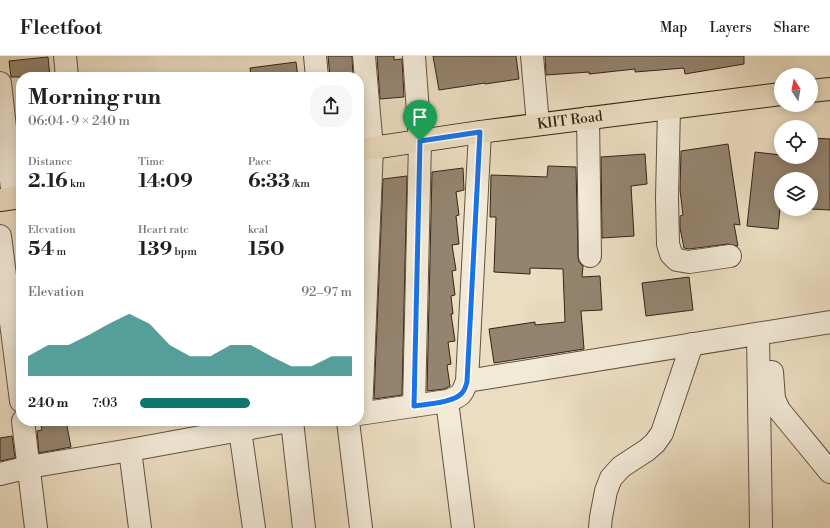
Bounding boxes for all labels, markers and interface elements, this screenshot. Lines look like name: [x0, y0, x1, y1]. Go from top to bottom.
text: Fleetfoot: [20, 16, 102, 40]
text: Map: [660, 19, 687, 37]
text: Layers: [709, 19, 752, 37]
text: Share: [774, 19, 810, 37]
north arrow: [774, 68, 818, 112]
map controls: [774, 68, 818, 216]
text: Morning run: [28, 84, 161, 111]
button: share: [310, 85, 352, 127]
pin: [403, 100, 437, 141]
icon: arrive: [409, 106, 431, 128]
street label: KIIT Road: [536, 108, 604, 134]
text: 06:04 · 9 × 240 m: [28, 113, 130, 129]
button: locate: [774, 120, 818, 164]
text: Distance: [28, 155, 72, 169]
text: Time: [138, 155, 165, 169]
text: Pace: [248, 155, 272, 169]
text: 2.16: [28, 169, 68, 194]
text: 14:09: [138, 169, 193, 194]
text: 6:33: [248, 169, 290, 194]
button: layers: [774, 172, 818, 216]
text: km: [68, 177, 85, 191]
text: /km: [290, 177, 310, 191]
text: Elevation: [28, 223, 76, 237]
text: Heart rate: [138, 223, 189, 237]
text: kcal: [248, 223, 268, 237]
text: 54: [28, 237, 54, 262]
text: 139: [138, 237, 172, 262]
text: 150: [248, 237, 285, 262]
text: m: [54, 245, 66, 259]
text: bpm: [172, 245, 197, 259]
text: Elevation: [28, 284, 84, 300]
text: 92–97 m: [301, 284, 352, 300]
text: 240 m: [28, 395, 68, 411]
text: 7:03: [92, 395, 117, 411]

